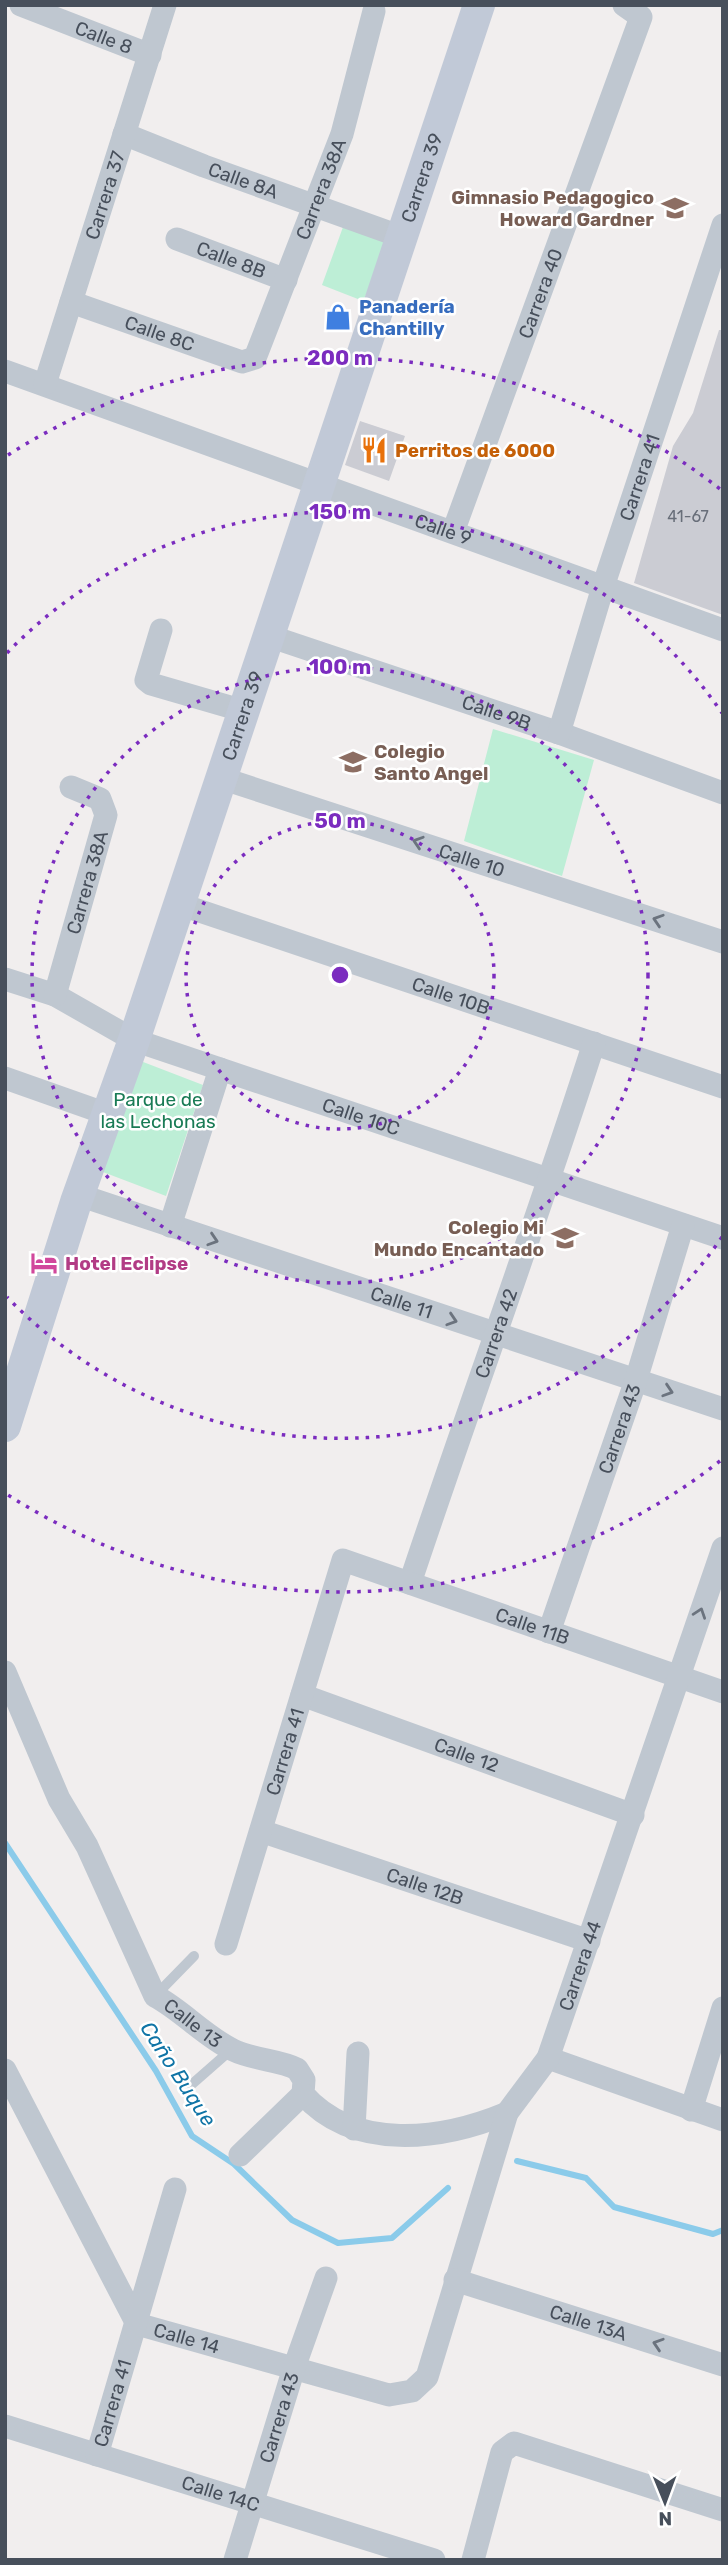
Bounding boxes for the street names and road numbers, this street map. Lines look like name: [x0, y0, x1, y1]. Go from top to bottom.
street label: Calle 8: [72, 16, 136, 59]
street label: Carrera 39: [396, 130, 448, 226]
street label: Carrera 38A: [291, 135, 351, 243]
street label: Carrera 37: [80, 148, 130, 242]
street label: Calle 8A: [205, 158, 281, 204]
street label: Calle 8B: [193, 236, 269, 283]
street label: Carrera 40: [514, 245, 568, 342]
street label: Calle 8C: [122, 311, 198, 356]
street label: Carrera 41: [615, 431, 665, 524]
street label: Calle 9: [412, 509, 475, 550]
street label: Carrera 39: [217, 668, 268, 764]
street label: Calle 9B: [459, 690, 534, 735]
street label: Carrera 38A: [62, 828, 113, 937]
street label: Calle 10: [436, 839, 508, 882]
street label: Calle 10B: [409, 972, 493, 1020]
street label: Calle 10C: [319, 1093, 403, 1141]
street label: Calle 11: [368, 1282, 435, 1324]
street label: Carrera 42: [470, 1286, 522, 1381]
street label: Carrera 43: [594, 1381, 646, 1477]
street label: Calle 11B: [492, 1603, 572, 1650]
street label: Carrera 41: [261, 1706, 309, 1798]
street label: Calle 12: [431, 1733, 502, 1777]
street label: Calle 12B: [383, 1863, 466, 1910]
street label: Carrera 44: [554, 1917, 606, 2014]
street label: Calle 13: [159, 1994, 226, 2053]
street label: Calle 13A: [547, 2300, 630, 2346]
street label: Calle 14: [151, 2318, 223, 2359]
street label: Carrera 41: [89, 2357, 136, 2450]
street label: Carrera 43: [255, 2370, 304, 2466]
street label: Calle 14C: [179, 2471, 262, 2517]

